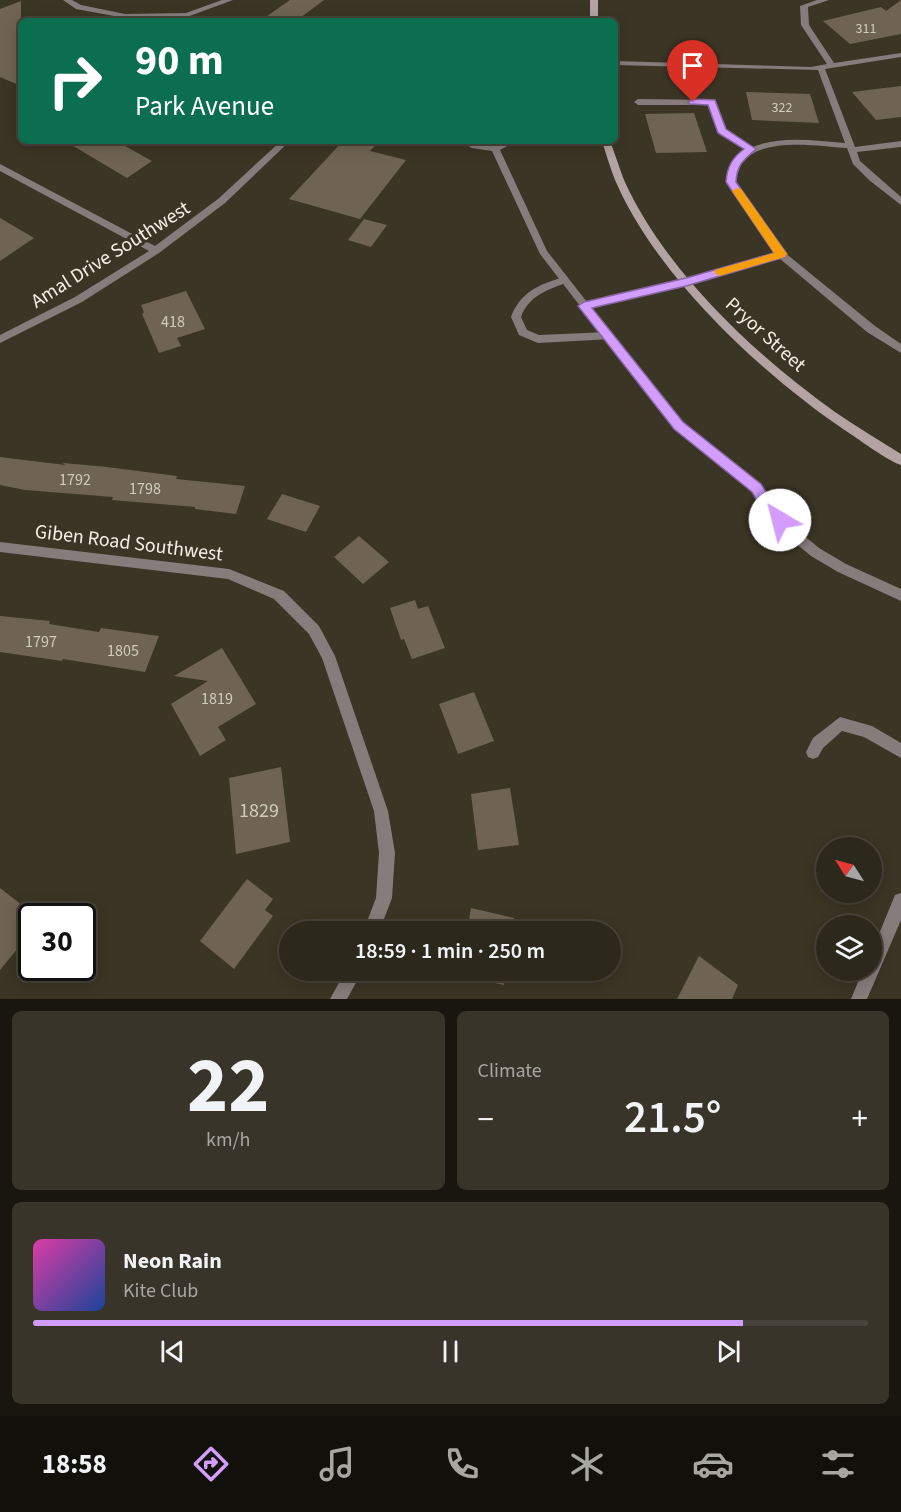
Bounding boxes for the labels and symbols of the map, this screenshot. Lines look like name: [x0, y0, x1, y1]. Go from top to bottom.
house number: 311: [856, 19, 876, 39]
pin: [667, 40, 718, 102]
house number: 322: [772, 98, 792, 118]
street label: Amal Drive Southwest: [26, 194, 196, 315]
street label: Pryor Street: [719, 291, 812, 379]
house number: 418: [161, 311, 185, 333]
house number: 1792: [59, 469, 91, 491]
house number: 1798: [129, 478, 161, 500]
position arrow: [748, 488, 812, 552]
street label: Giben Road Southwest: [33, 518, 225, 568]
house number: 1797: [25, 631, 57, 653]
house number: 1805: [107, 640, 139, 662]
house number: 1819: [201, 688, 233, 710]
house number: 1829: [239, 797, 279, 825]
north arrow: [816, 837, 882, 903]
speed limit sign: 30: [18, 903, 96, 981]

